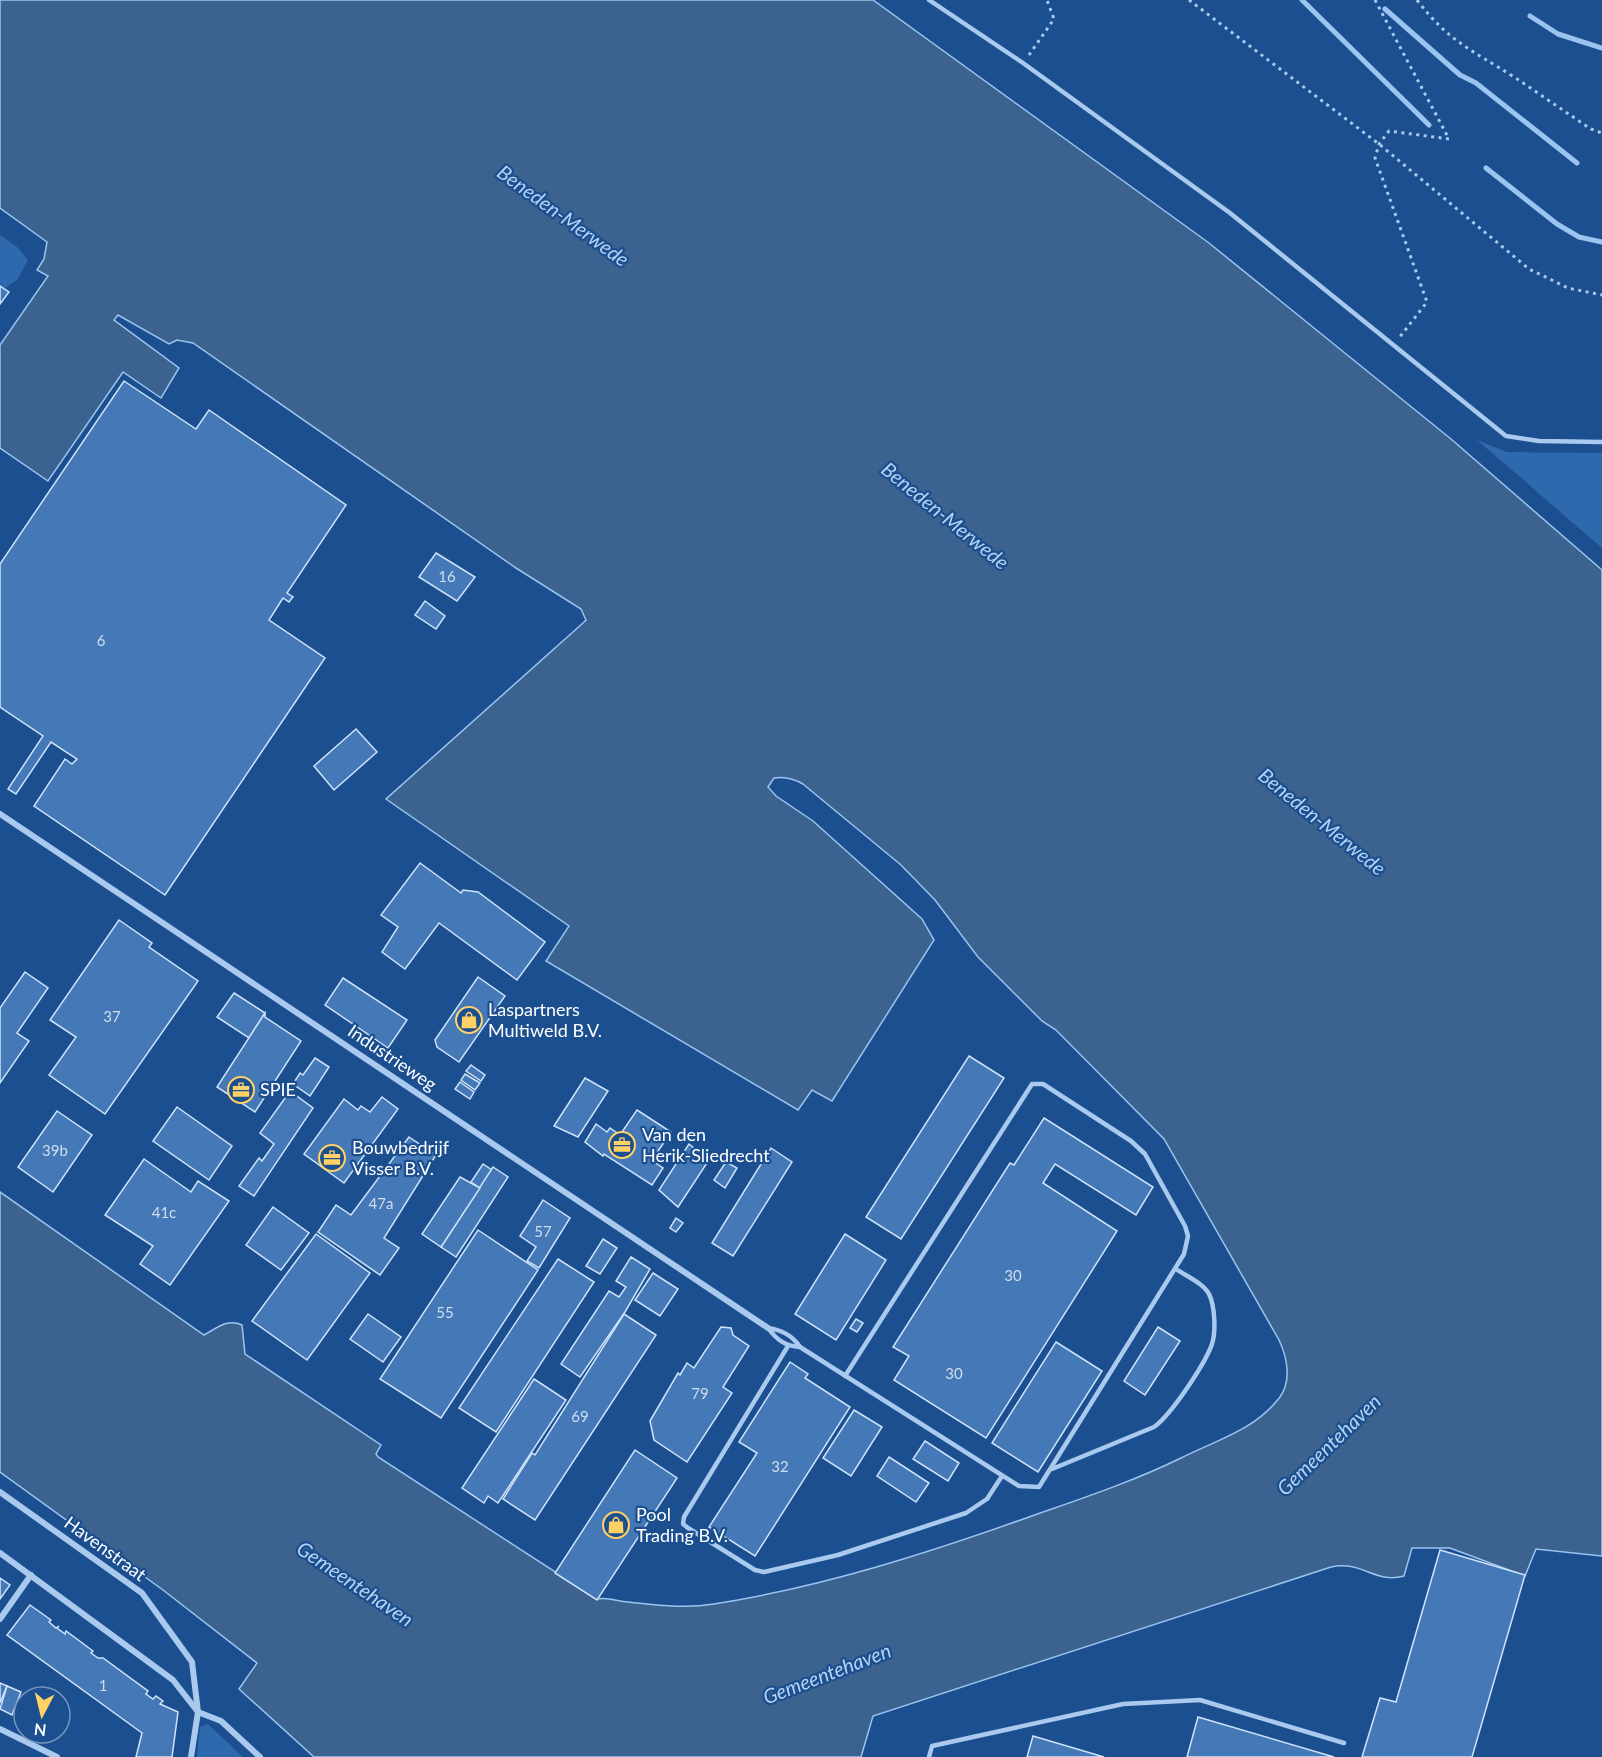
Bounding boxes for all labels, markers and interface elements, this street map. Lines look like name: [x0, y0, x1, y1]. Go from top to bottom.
water label: Beneden-Merwede: [493, 159, 634, 271]
water label: Beneden-Merwede: [877, 457, 1014, 574]
house number: 16: [438, 567, 456, 585]
house number: 6: [97, 631, 106, 649]
water label: Beneden-Merwede: [1254, 763, 1391, 880]
place label: Laspartners Multiweld B.V.: [488, 998, 602, 1041]
shop icon: Laspartners Multiweld B.V.: [454, 1005, 484, 1035]
house number: 37: [103, 1007, 121, 1025]
street label: Industrieweg: [344, 1019, 441, 1095]
office icon: SPIE: [226, 1075, 256, 1105]
place label: SPIE: [260, 1078, 296, 1100]
place label: Van den Herik-Sliedrecht: [642, 1123, 770, 1166]
office icon: Van den Herik-Sliedrecht: [607, 1130, 637, 1160]
place label: Bouwbedrijf Visser B.V.: [352, 1136, 450, 1179]
house number: 39b: [42, 1141, 68, 1159]
office icon: Bouwbedrijf Visser B.V.: [317, 1143, 347, 1173]
house number: 47a: [369, 1194, 393, 1212]
house number: 41c: [152, 1203, 176, 1221]
house number: 57: [534, 1222, 552, 1240]
house number: 30: [1004, 1266, 1022, 1284]
house number: 55: [436, 1303, 454, 1321]
house number: 30: [945, 1364, 963, 1382]
house number: 79: [691, 1384, 709, 1402]
water label: Gemeentehaven: [1271, 1389, 1385, 1500]
house number: 69: [571, 1407, 589, 1425]
house number: 32: [771, 1457, 789, 1475]
place label: Pool Trading B.V.: [636, 1503, 728, 1546]
shop icon: Pool Trading B.V.: [601, 1510, 631, 1540]
street label: Havenstraat: [60, 1511, 151, 1586]
water label: Gemeentehaven: [293, 1535, 418, 1631]
water label: Gemeentehaven: [759, 1638, 894, 1708]
house number: 1: [99, 1676, 107, 1694]
north arrow: [12, 1685, 72, 1745]
text: N: [33, 1720, 47, 1741]

